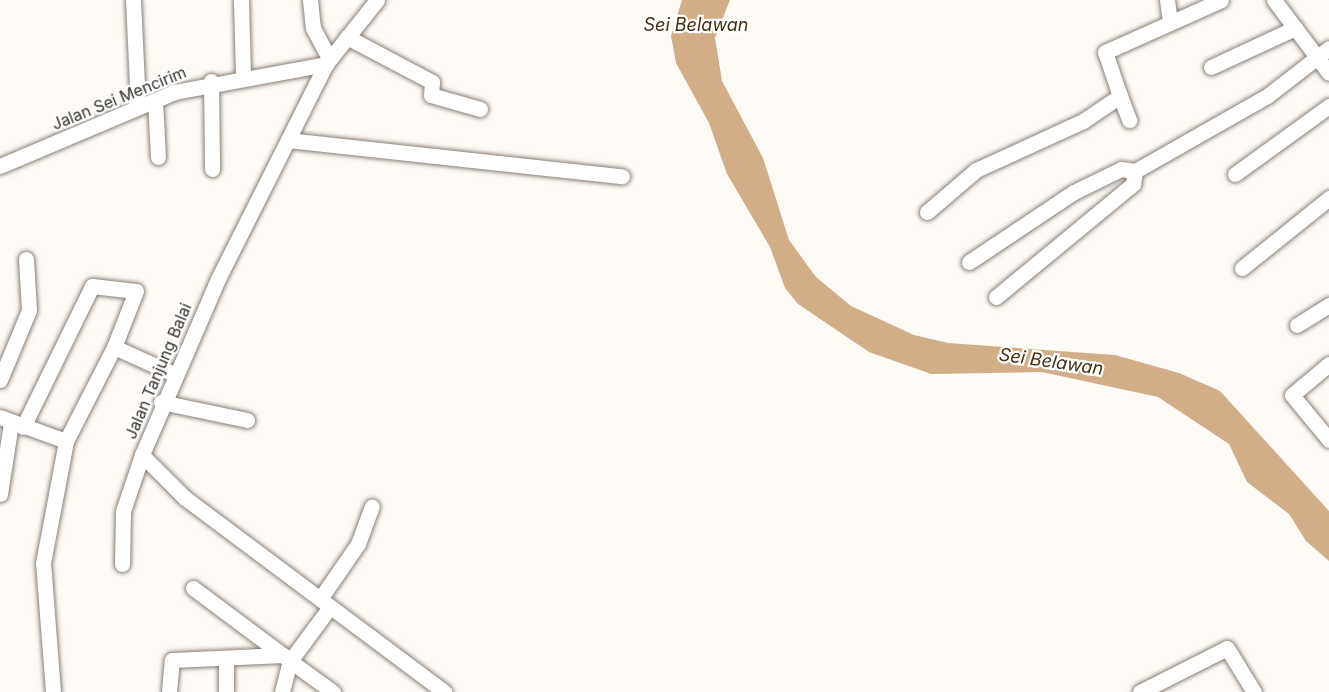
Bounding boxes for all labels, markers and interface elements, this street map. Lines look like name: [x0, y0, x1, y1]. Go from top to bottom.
water label: Sei Belawan: [644, 14, 748, 36]
street label: Jalan Sei Mencirim: [49, 62, 189, 134]
street label: Jalan Tanjung Balai: [121, 300, 195, 442]
water label: Sei Belawan: [998, 344, 1104, 380]

